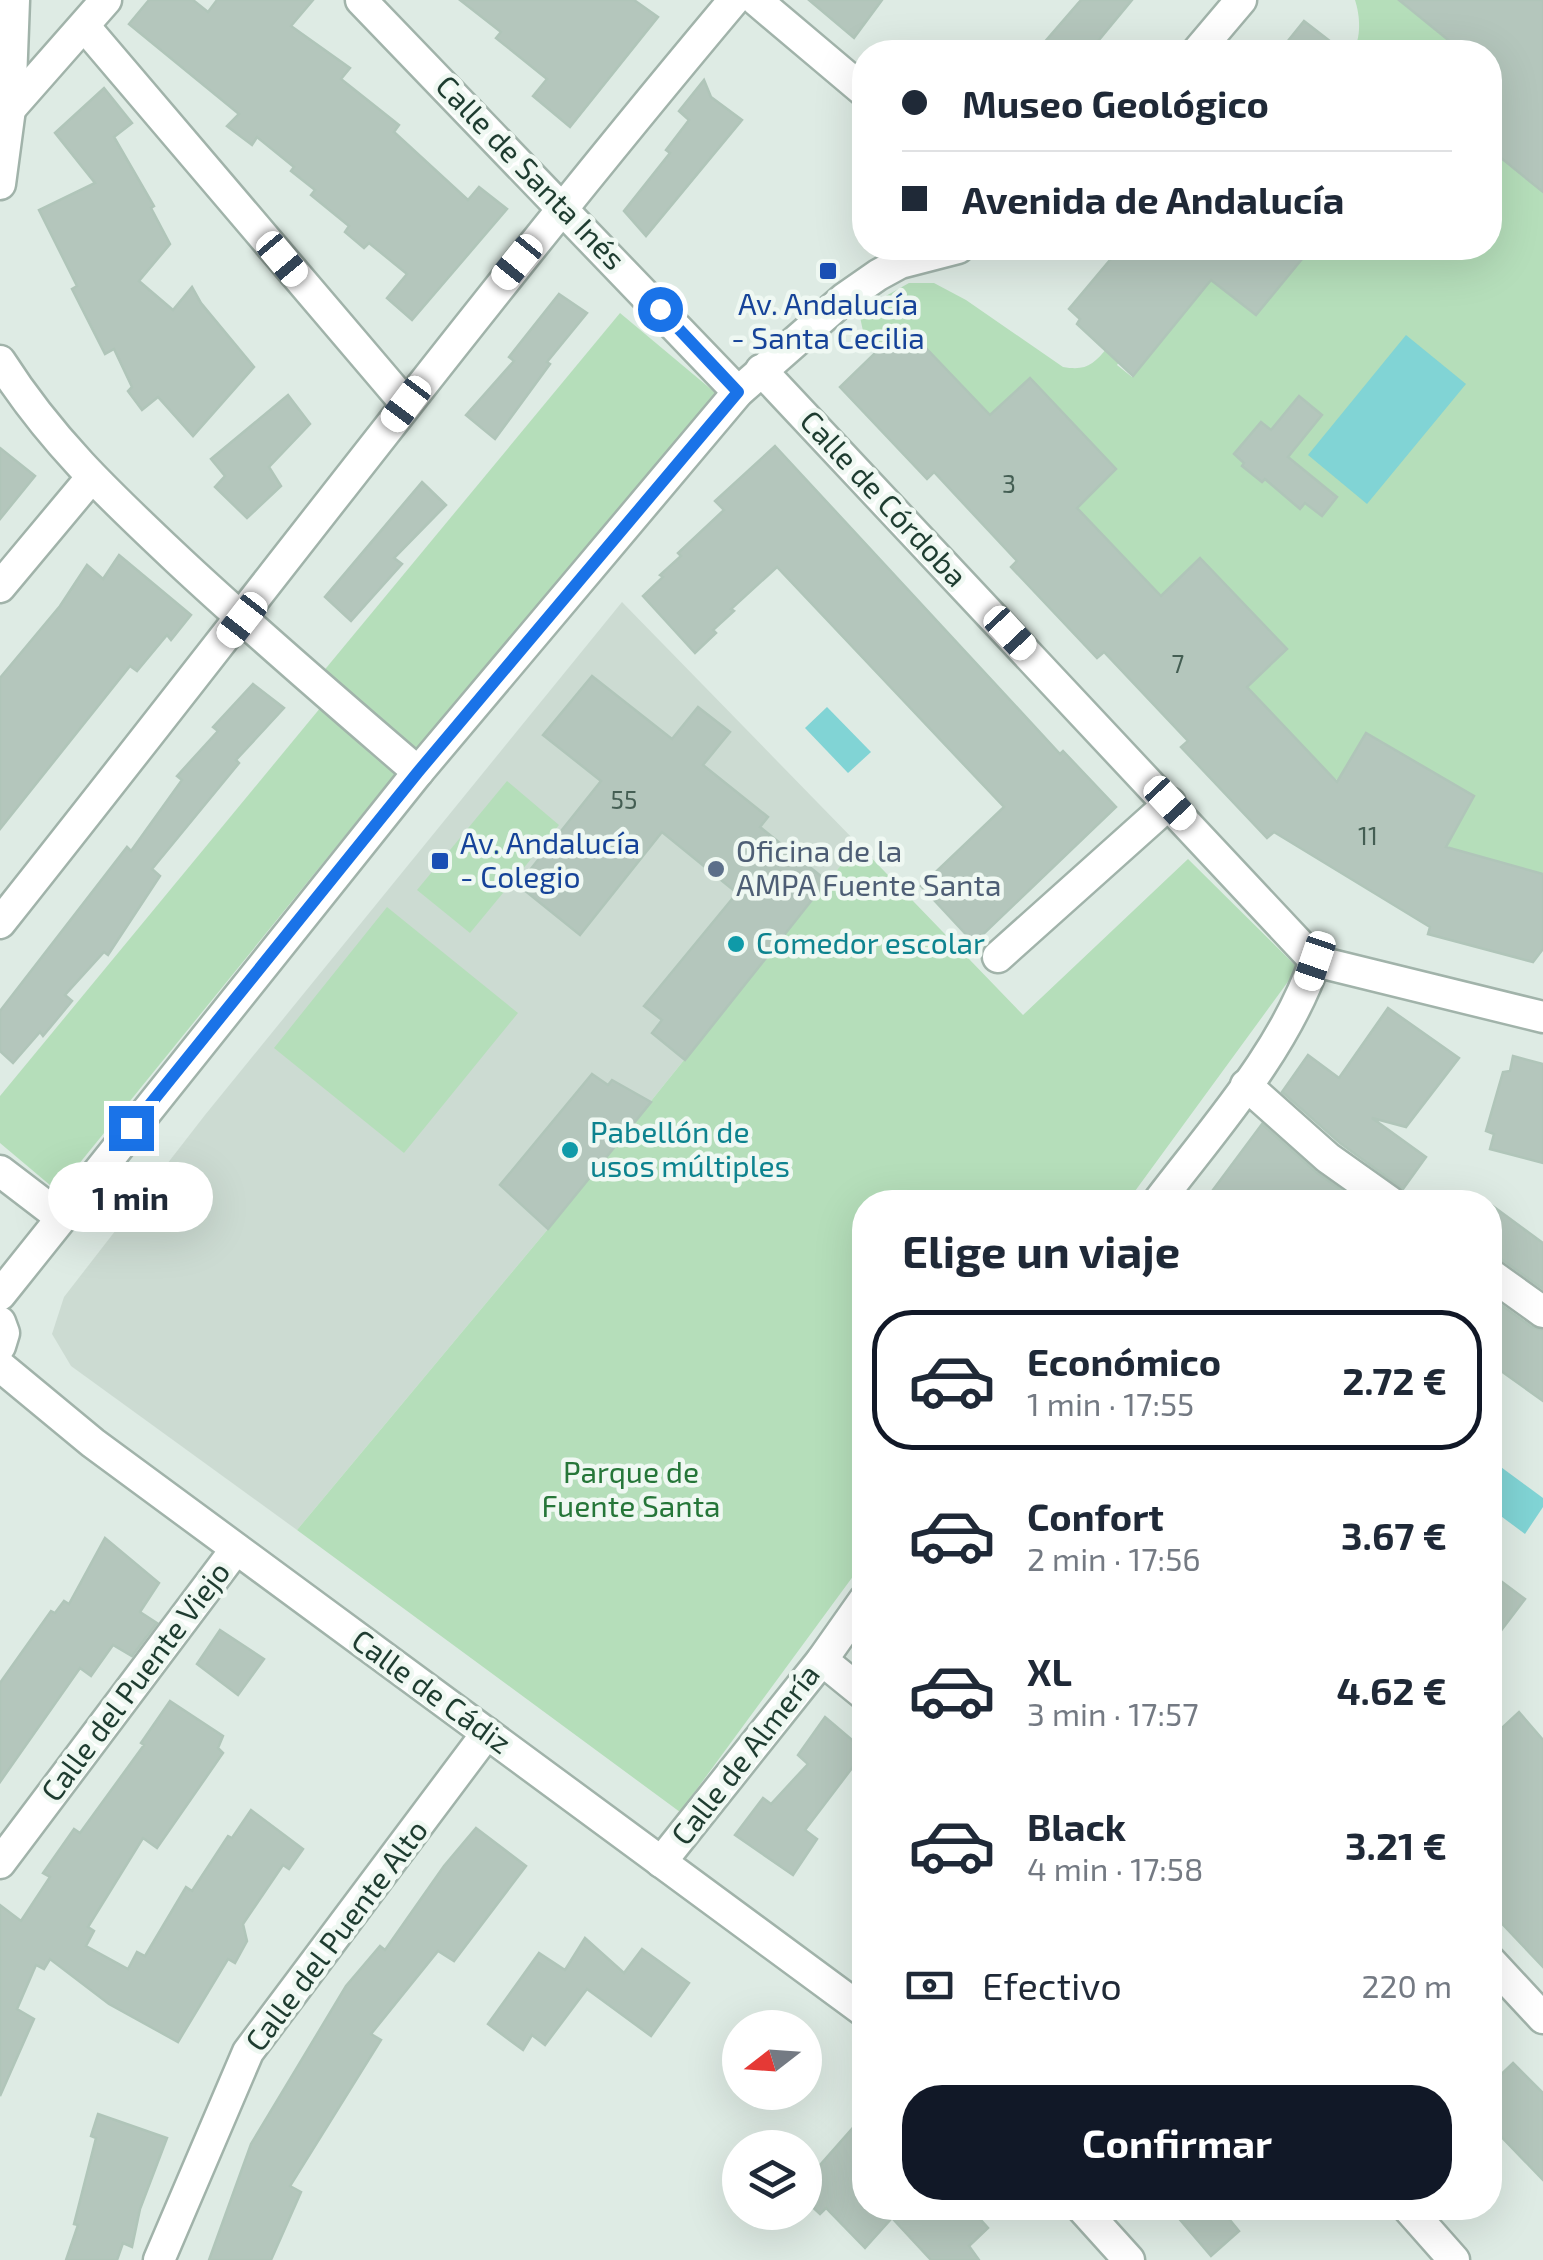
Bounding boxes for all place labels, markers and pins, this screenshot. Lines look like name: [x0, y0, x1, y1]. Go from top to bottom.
marker: Av. Andalucía - Santa Cecilia: [817, 260, 839, 282]
place label: Av. Andalucía - Santa Cecilia: [731, 285, 925, 355]
place label: Av. Andalucía - Colegio: [460, 824, 640, 894]
place label: Oficina de la AMPA Fuente Santa: [736, 832, 1001, 902]
marker: Av. Andalucía - Colegio: [429, 850, 451, 872]
marker: Oficina de la AMPA Fuente Santa: [705, 858, 727, 880]
place label: Comedor escolar: [756, 924, 985, 960]
marker: Comedor escolar: [725, 933, 747, 955]
place label: Pabellón de usos múltiples: [590, 1113, 790, 1183]
marker: Pabellón de usos múltiples: [559, 1139, 581, 1161]

